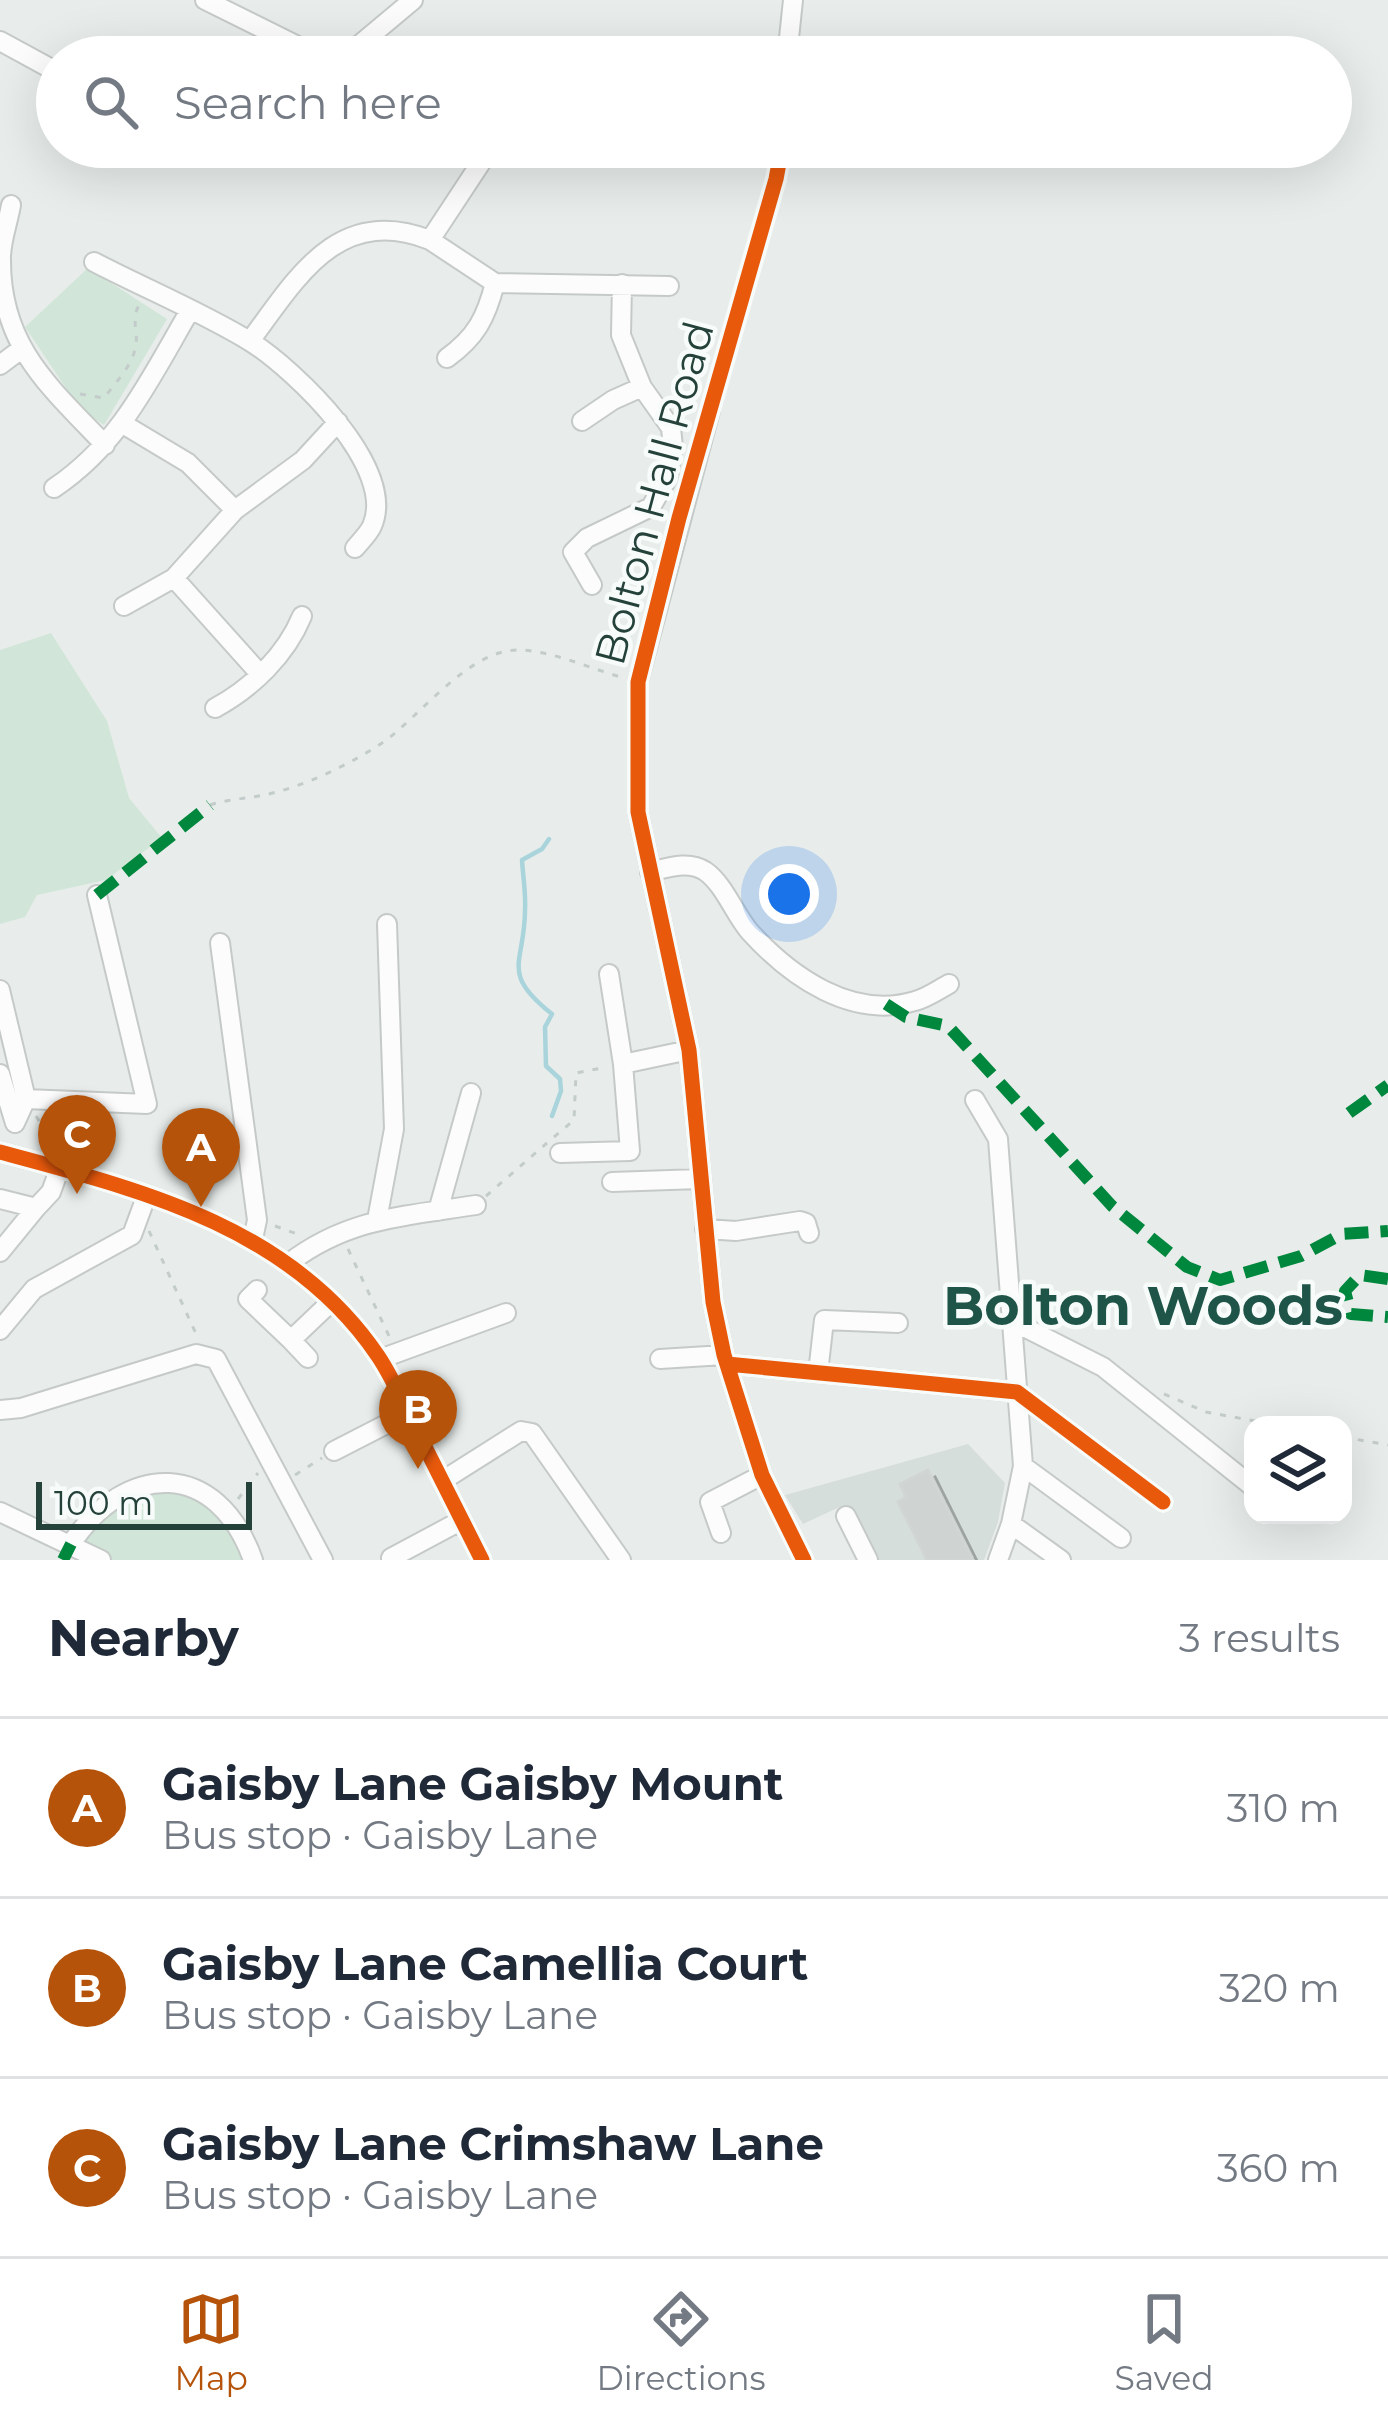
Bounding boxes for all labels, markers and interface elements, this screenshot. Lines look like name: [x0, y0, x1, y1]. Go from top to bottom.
search box: [36, 36, 1352, 168]
icon: search: [78, 69, 144, 135]
text: Search here: [174, 75, 442, 130]
street label: Bolton Hall Road: [583, 316, 725, 670]
your location: [759, 864, 819, 924]
pin: C: [38, 1095, 116, 1194]
pin: A: [162, 1108, 240, 1207]
district label: Bolton Woods: [943, 1273, 1343, 1339]
pin: B: [379, 1370, 457, 1469]
map controls: [1244, 1416, 1352, 1524]
button: layers: [1244, 1416, 1352, 1524]
scale bar: [36, 1476, 252, 1529]
text: 100 m: [54, 1483, 153, 1523]
text: Nearby: [48, 1607, 239, 1669]
text: 3 results: [1179, 1614, 1340, 1662]
text: Gaisby Lane Gaisby Mount: [162, 1756, 783, 1811]
text: A: [72, 1784, 102, 1832]
text: 310 m: [1227, 1784, 1340, 1832]
text: Bus stop · Gaisby Lane: [162, 1811, 598, 1859]
text: Gaisby Lane Camellia Court: [162, 1936, 808, 1991]
text: B: [72, 1964, 102, 2012]
text: 320 m: [1219, 1964, 1340, 2012]
text: Bus stop · Gaisby Lane: [162, 1991, 598, 2039]
text: Gaisby Lane Crimshaw Lane: [162, 2116, 824, 2171]
text: C: [73, 2144, 101, 2192]
text: 360 m: [1217, 2144, 1340, 2192]
text: Bus stop · Gaisby Lane: [162, 2171, 598, 2219]
tab: Map: [174, 2286, 248, 2398]
tab: Directions: [597, 2286, 766, 2398]
tab: Saved: [1114, 2286, 1214, 2398]

